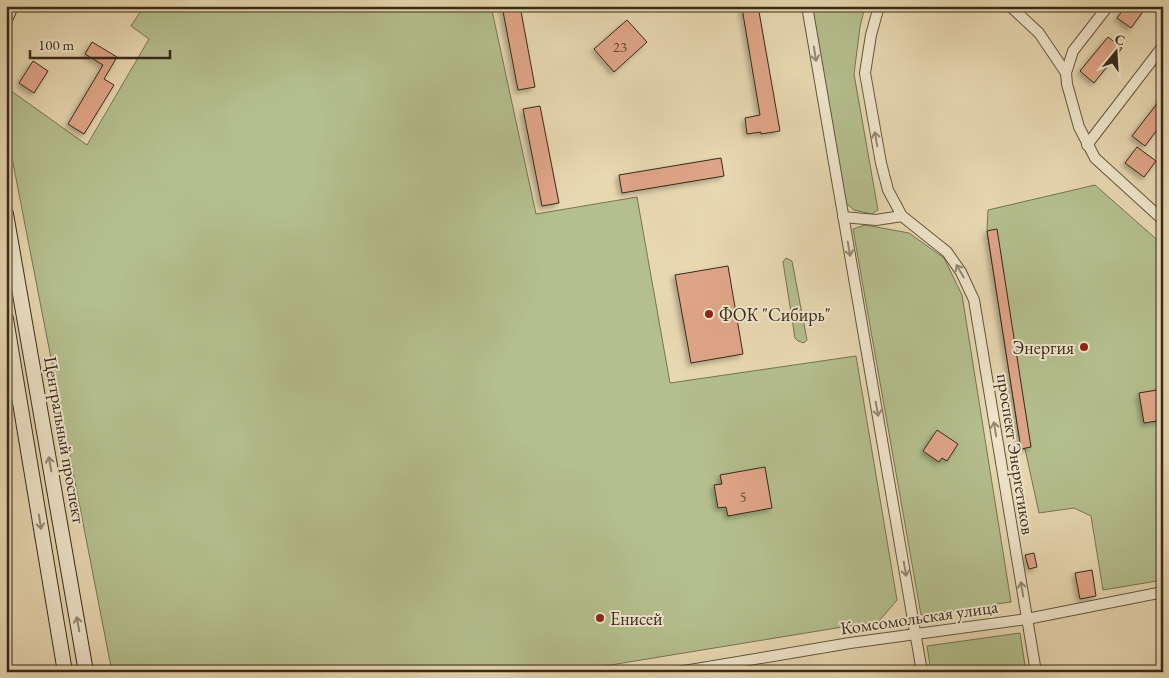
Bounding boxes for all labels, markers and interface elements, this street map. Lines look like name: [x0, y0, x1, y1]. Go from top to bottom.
scale bar: [30, 28, 170, 60]
north arrow: [1092, 28, 1142, 78]
text: С: [1113, 30, 1128, 50]
text: 100 m: [38, 35, 75, 54]
house number: 23: [613, 37, 627, 56]
one-way arrow: [810, 46, 820, 62]
one-way arrow: [871, 132, 881, 148]
one-way arrow: [845, 240, 855, 256]
one-way arrow: [955, 264, 965, 279]
place label: ФОК "Сибирь": [719, 303, 831, 326]
marker: ФОК "Сибирь": [703, 308, 715, 320]
place label: Энергия: [1013, 336, 1074, 359]
marker: Энергия: [1078, 341, 1090, 353]
street label: Центральный проспект: [39, 355, 91, 526]
street label: проспект Энергетиков: [992, 372, 1040, 536]
one-way arrow: [873, 401, 883, 417]
one-way arrow: [990, 421, 1000, 437]
one-way arrow: [44, 456, 54, 472]
house number: 5: [739, 487, 747, 506]
one-way arrow: [36, 514, 46, 530]
one-way arrow: [900, 561, 910, 577]
one-way arrow: [1016, 582, 1026, 598]
street label: Комсомольская улица: [839, 594, 1000, 639]
place label: Енисей: [610, 607, 663, 630]
marker: Енисей: [594, 612, 606, 624]
one-way arrow: [73, 616, 83, 632]

